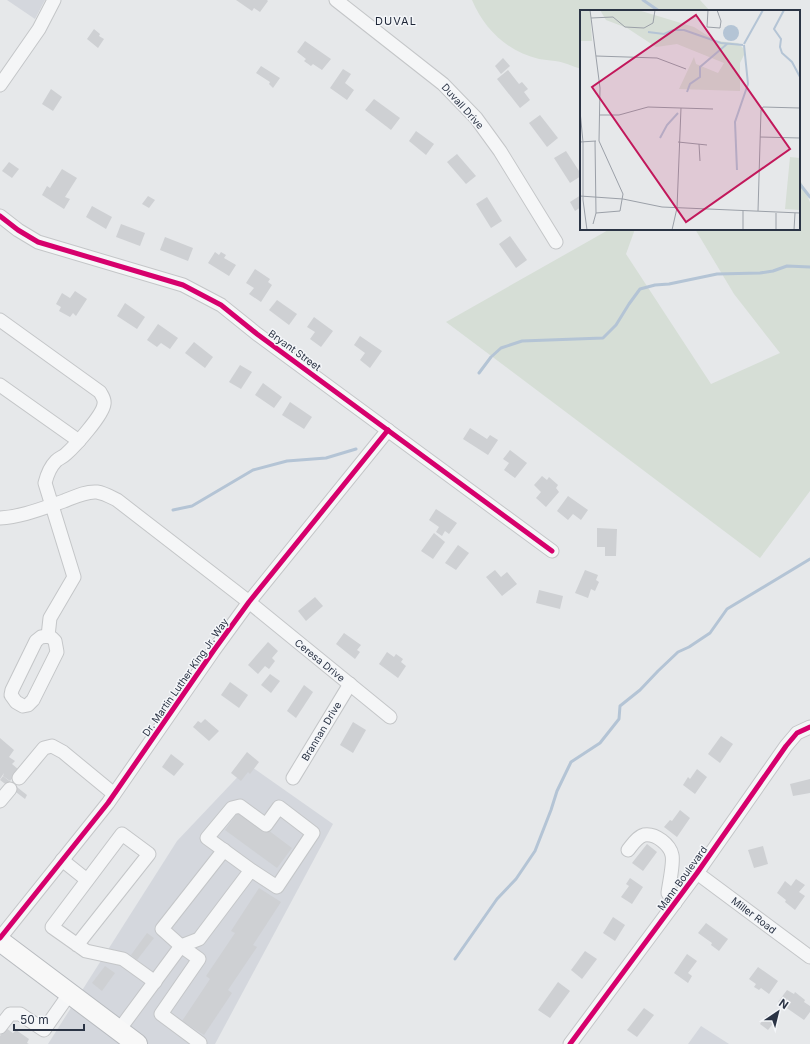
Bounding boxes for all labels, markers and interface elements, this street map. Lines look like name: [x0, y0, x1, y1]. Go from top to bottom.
inset map: [580, 10, 800, 230]
district label: DUVAL: [375, 14, 417, 28]
street label: Duvall Drive: [440, 81, 487, 131]
street label: Bryant Street: [266, 327, 324, 373]
street label: Dr. Martin Luther King Jr. Way: [140, 615, 231, 738]
street label: Ceresa Drive: [292, 636, 348, 684]
street label: Brannan Drive: [299, 699, 343, 763]
street label: Mann Boulevard: [655, 843, 709, 913]
street label: Miller Road: [729, 894, 779, 936]
north arrow: [758, 992, 798, 1032]
text: N: [776, 996, 791, 1012]
scale bar: [14, 1006, 84, 1032]
text: 50 m: [20, 1012, 49, 1027]

